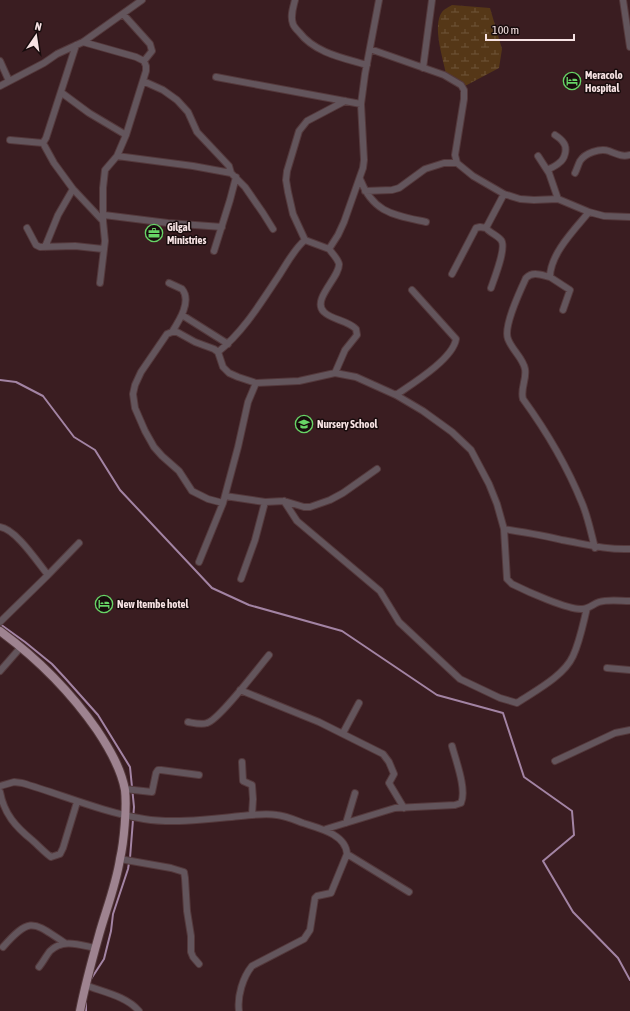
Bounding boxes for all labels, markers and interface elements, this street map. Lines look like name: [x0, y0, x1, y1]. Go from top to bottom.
north arrow: [16, 16, 56, 56]
scale bar: [486, 16, 574, 42]
text: N: [34, 20, 43, 33]
text: 100 m: [492, 23, 519, 37]
place label: Meracolo Hospital: [585, 69, 623, 94]
hotel icon: Meracolo Hospital: [562, 71, 582, 91]
place label: Gilgal Ministries: [167, 221, 207, 246]
office icon: Gilgal Ministries: [144, 223, 164, 243]
school or university icon: Nursery School: [294, 414, 314, 434]
place label: Nursery School: [317, 418, 379, 430]
hotel icon: New Itembe hotel: [94, 594, 114, 614]
place label: New Itembe hotel: [117, 598, 189, 610]

